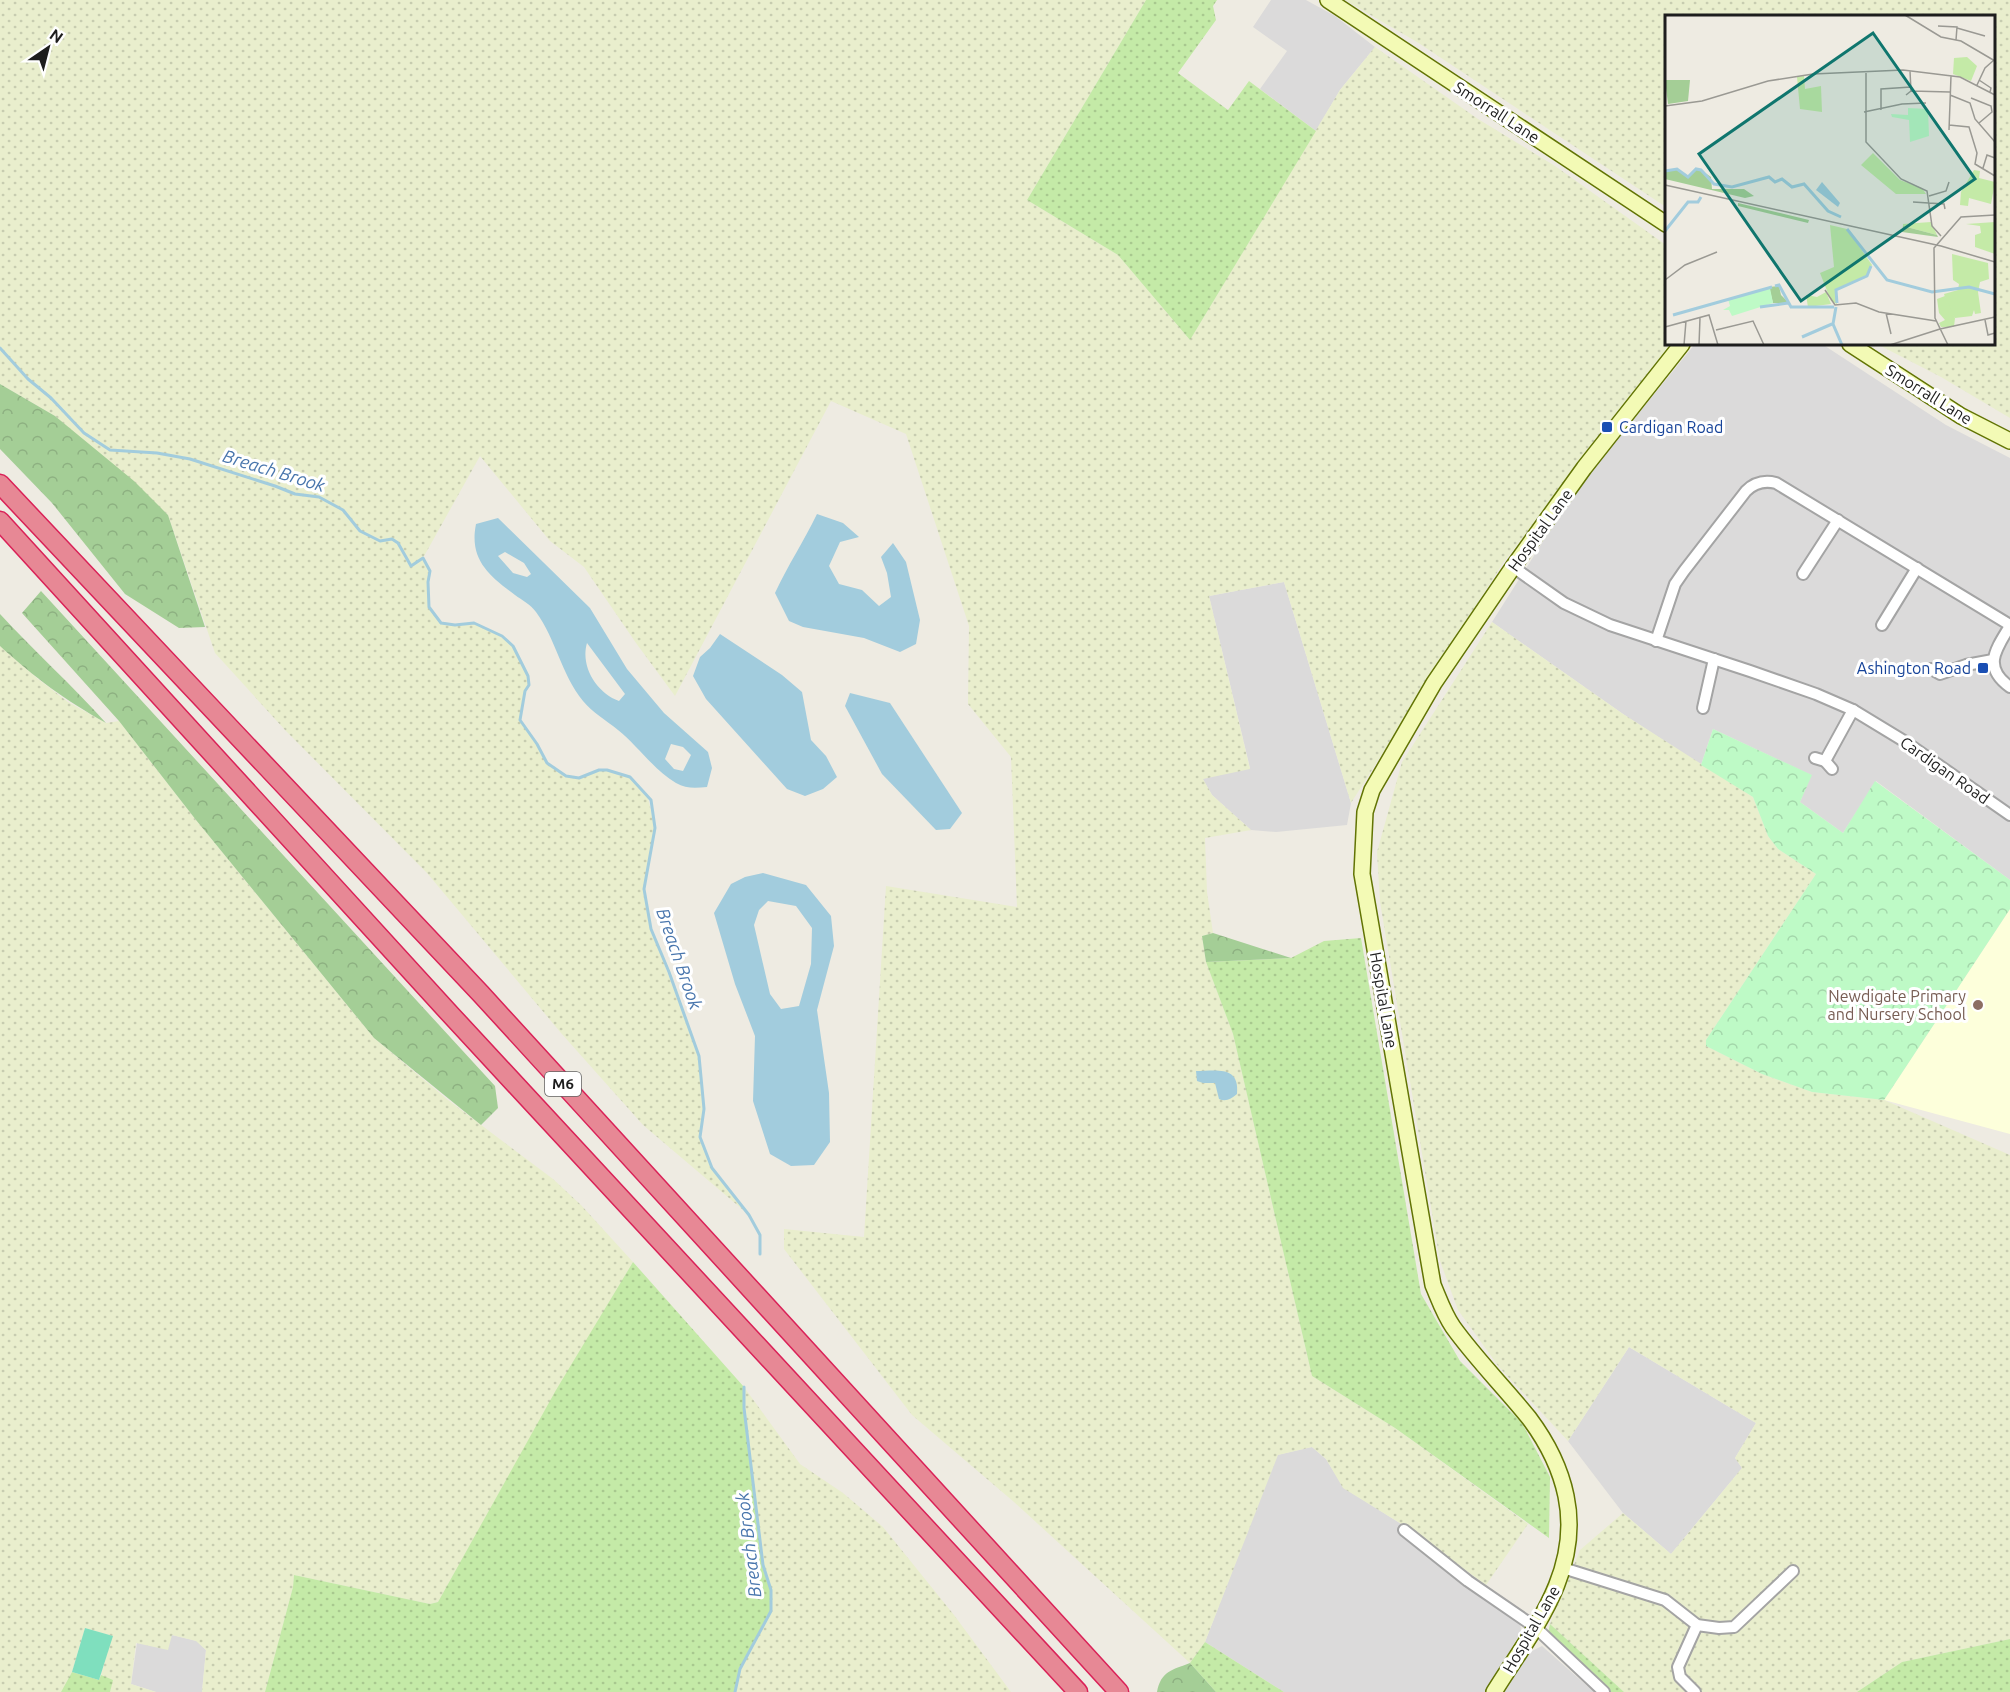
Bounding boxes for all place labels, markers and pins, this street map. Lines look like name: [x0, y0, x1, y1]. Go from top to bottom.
place label: Cardigan Road: [1619, 418, 1723, 436]
marker: Cardigan Road: [1600, 420, 1614, 434]
place label: Ashington Road: [1857, 659, 1971, 677]
marker: Ashington Road: [1976, 661, 1990, 675]
place label: Newdigate Primary and Nursery School: [1828, 987, 1966, 1023]
marker: Newdigate Primary and Nursery School: [1971, 998, 1985, 1012]

